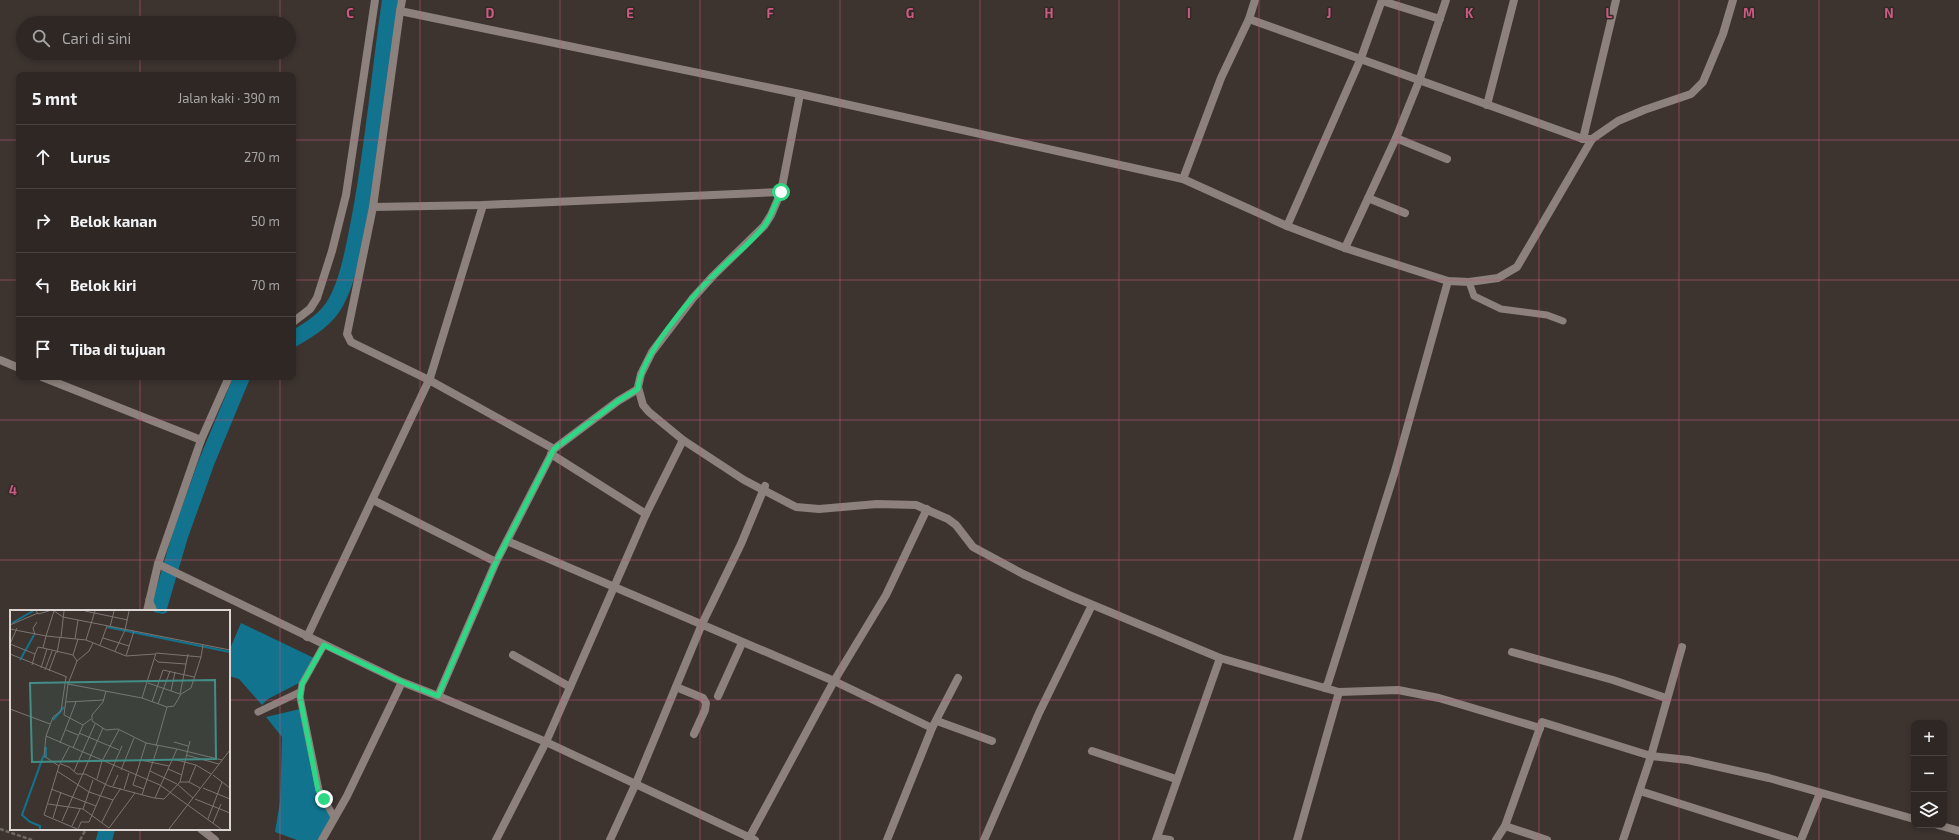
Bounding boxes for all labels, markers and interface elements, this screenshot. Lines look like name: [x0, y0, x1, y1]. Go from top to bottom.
text: C: [346, 5, 354, 21]
text: D: [486, 5, 495, 21]
text: E: [626, 5, 634, 21]
text: F: [766, 5, 774, 21]
text: G: [906, 5, 914, 21]
text: H: [1045, 5, 1054, 21]
text: I: [1187, 5, 1191, 21]
text: J: [1327, 5, 1331, 21]
text: K: [1465, 5, 1474, 21]
text: L: [1606, 5, 1613, 21]
text: M: [1743, 5, 1755, 21]
text: N: [1884, 5, 1894, 21]
search box: [16, 16, 296, 60]
icon: search: [30, 27, 52, 49]
text: Cari di sini: [62, 29, 131, 47]
text: 5 mnt: [32, 88, 77, 108]
text: Jalan kaki · 390 m: [178, 90, 280, 106]
icon: ahead: [32, 146, 54, 168]
text: Lurus: [70, 148, 110, 166]
text: 270 m: [244, 149, 280, 165]
route start: [772, 183, 790, 201]
icon: right: [32, 210, 54, 232]
text: Belok kanan: [70, 212, 157, 230]
text: 50 m: [251, 213, 280, 229]
icon: left: [32, 274, 54, 296]
text: Belok kiri: [70, 276, 136, 294]
text: 70 m: [251, 277, 280, 293]
icon: arrive: [32, 338, 54, 360]
text: Tiba di tujuan: [70, 340, 166, 358]
text: 4: [9, 482, 17, 498]
inset map: [10, 610, 230, 830]
map controls: [1911, 720, 1947, 828]
button: +: [1911, 720, 1947, 756]
button: −: [1911, 756, 1947, 792]
route end: [315, 790, 333, 808]
button: layers: [1911, 792, 1947, 828]

